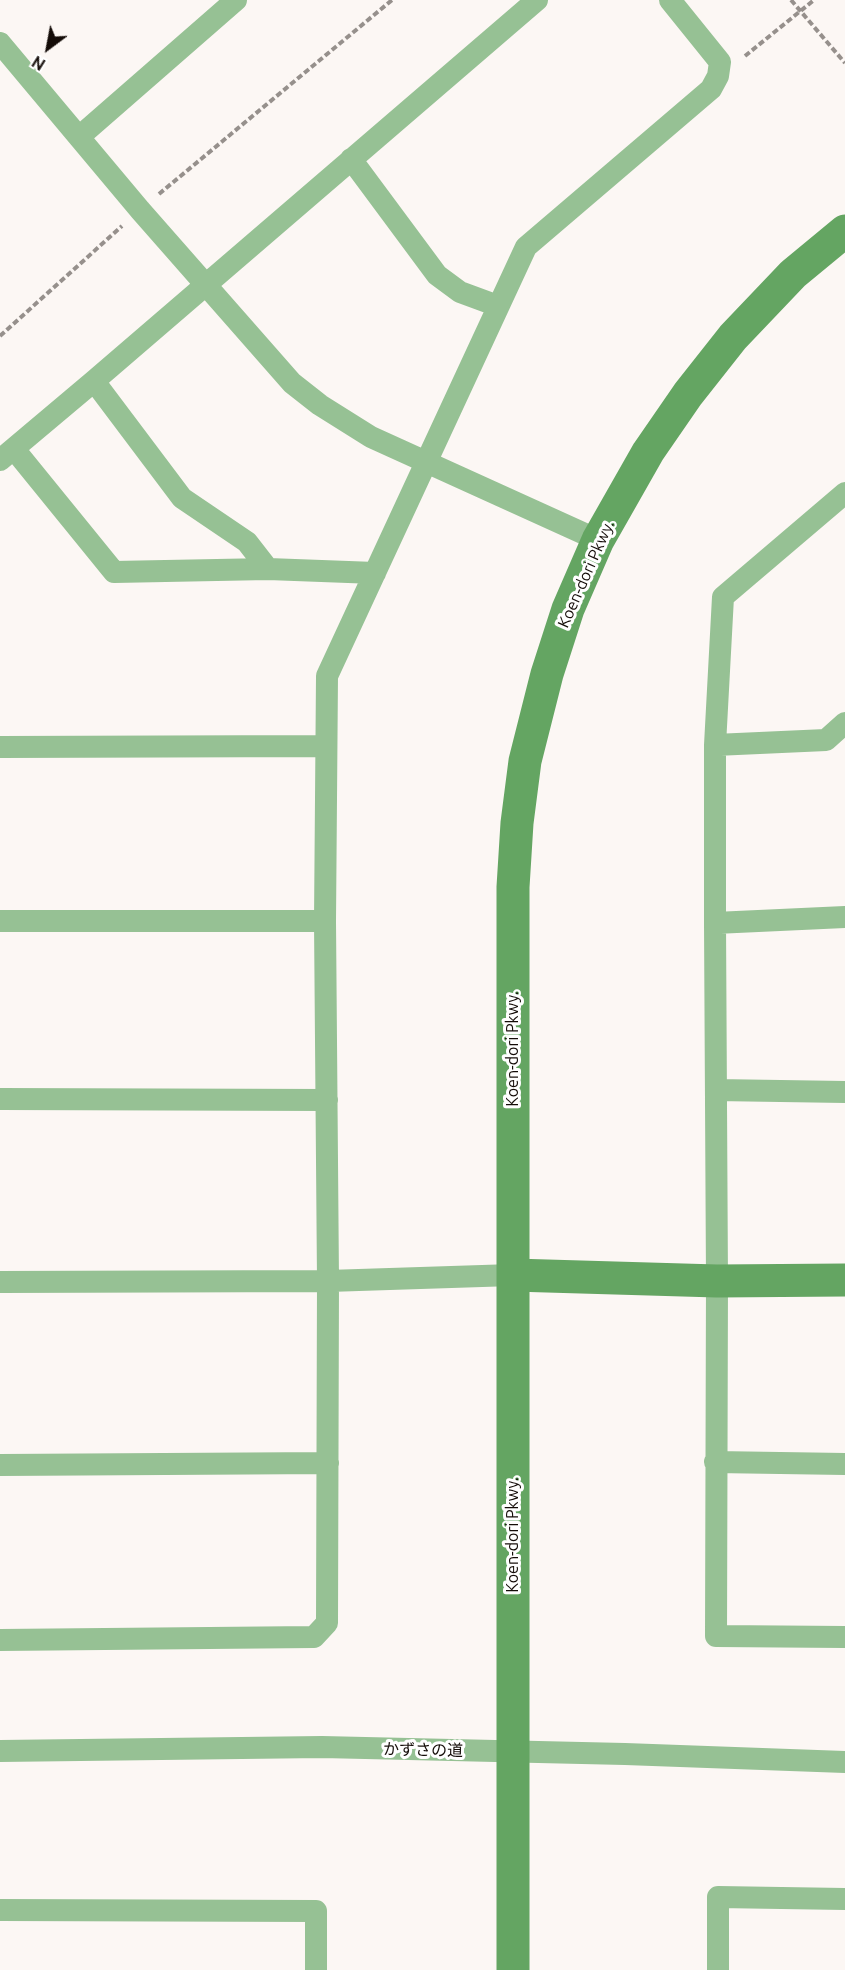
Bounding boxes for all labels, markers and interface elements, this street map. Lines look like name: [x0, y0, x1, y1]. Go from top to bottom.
north arrow: [18, 18, 78, 78]
text: N: [29, 52, 48, 74]
street label: Koen-dori Pkwy.: [554, 517, 618, 631]
street label: Koen-dori Pkwy.: [503, 991, 523, 1107]
street label: Koen-dori Pkwy.: [503, 1477, 523, 1593]
street label: かずさの道: [383, 1740, 463, 1760]

